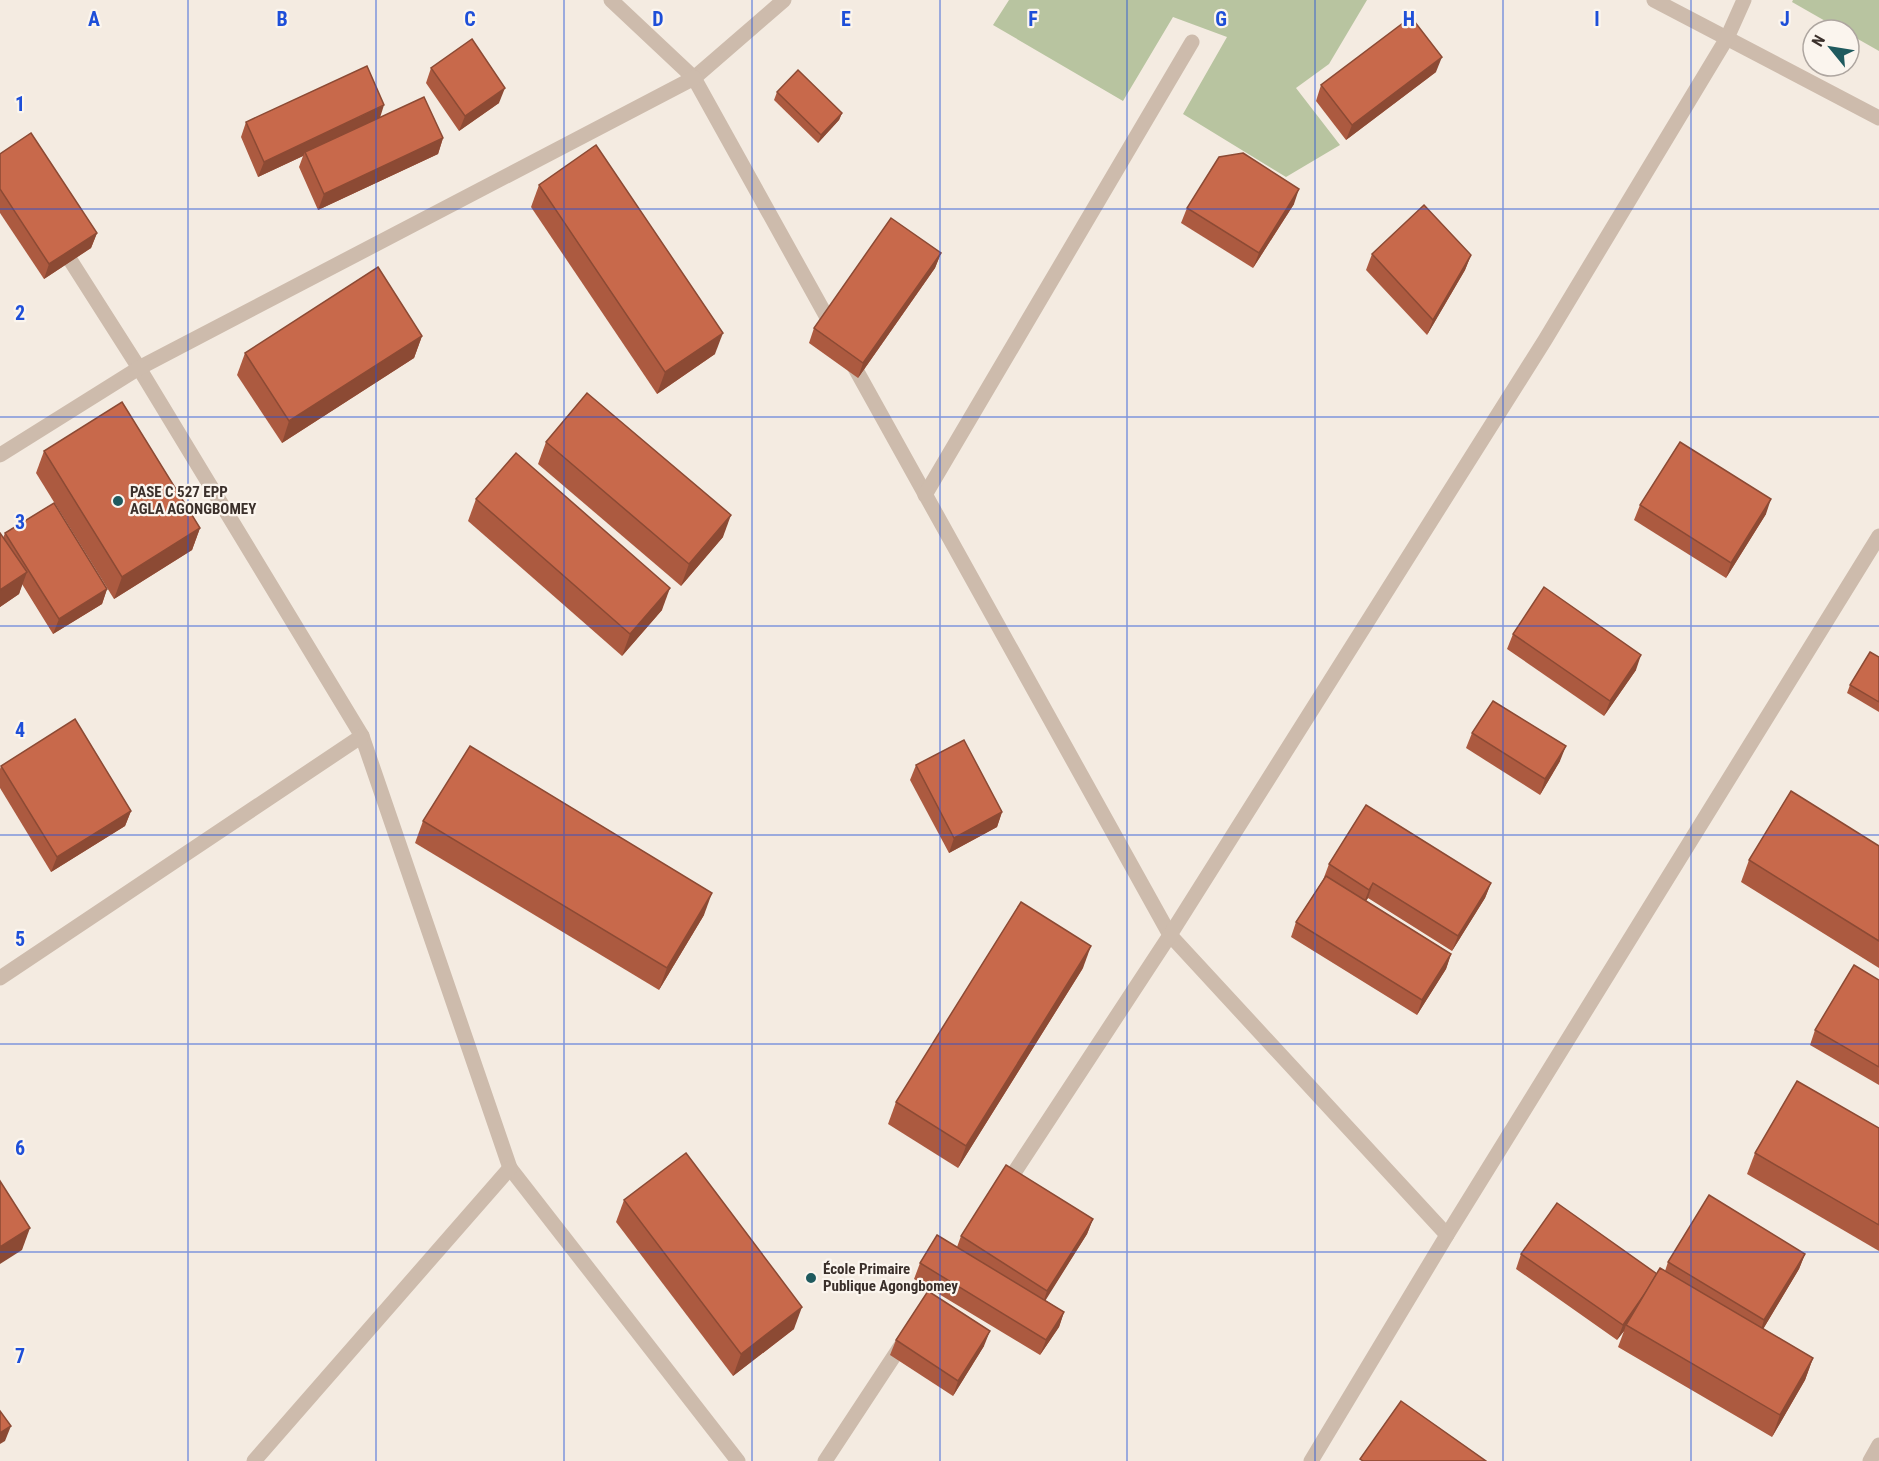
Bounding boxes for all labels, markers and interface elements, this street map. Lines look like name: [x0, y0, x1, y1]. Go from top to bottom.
text: A: [88, 7, 100, 31]
text: B: [276, 7, 288, 31]
text: C: [464, 7, 476, 31]
text: D: [652, 7, 664, 31]
text: E: [841, 7, 851, 31]
text: F: [1028, 7, 1038, 31]
text: G: [1215, 7, 1227, 31]
text: H: [1403, 7, 1415, 31]
text: I: [1594, 7, 1600, 31]
text: J: [1780, 7, 1790, 31]
north arrow: [1801, 18, 1861, 78]
text: N: [1808, 32, 1829, 50]
text: 1: [15, 92, 25, 116]
text: 2: [15, 301, 25, 325]
place label: PASE C 527 EPP AGLA AGONGBOMEY: [130, 483, 257, 518]
marker: PASE C 527 EPP AGLA AGONGBOMEY: [111, 494, 125, 508]
text: 3: [15, 510, 25, 534]
text: 4: [15, 718, 25, 742]
text: 5: [15, 927, 25, 951]
text: 6: [15, 1136, 25, 1160]
place label: École Primaire Publique Agongbomey: [823, 1260, 958, 1295]
marker: École Primaire Publique Agongbomey: [804, 1271, 818, 1285]
text: 7: [15, 1344, 25, 1368]

